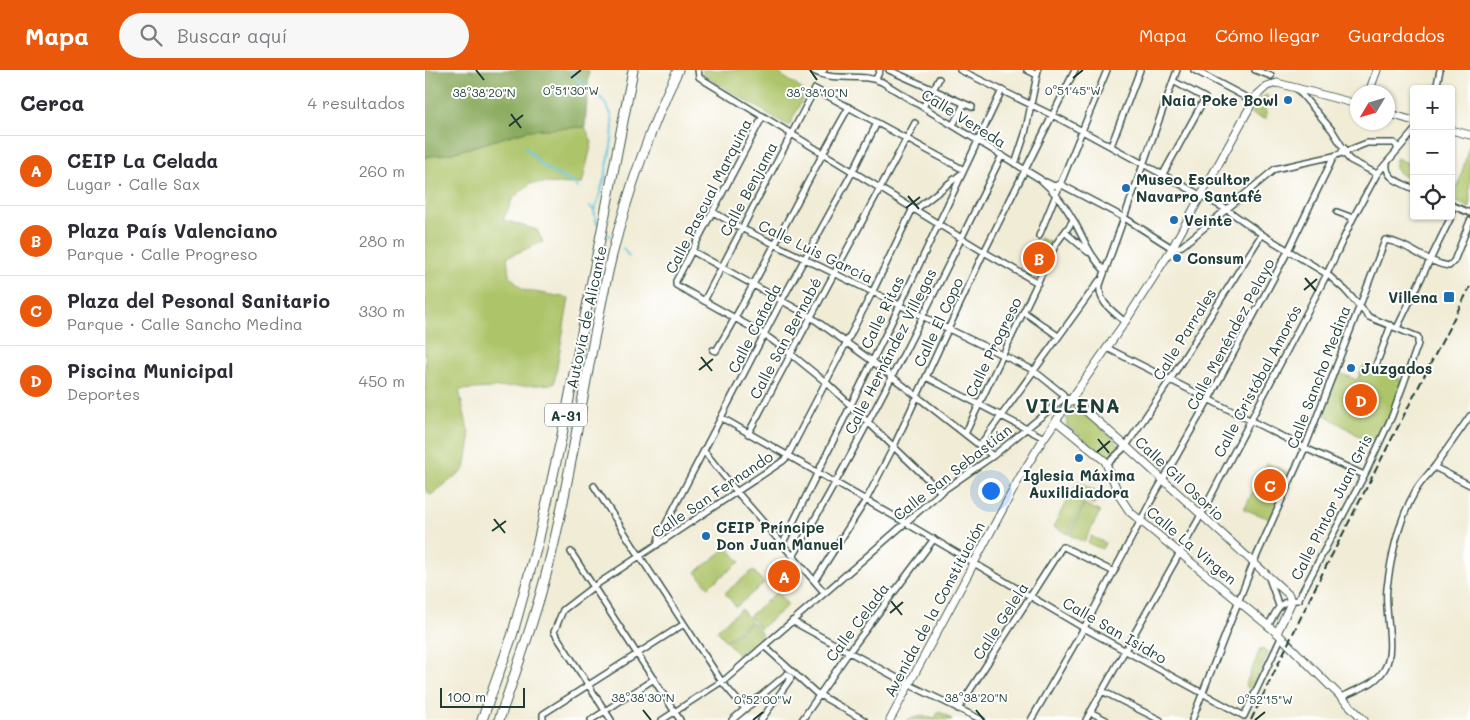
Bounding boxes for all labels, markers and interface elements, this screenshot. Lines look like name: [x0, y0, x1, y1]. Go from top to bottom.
search box: [119, 13, 469, 58]
text: Mapa: [25, 20, 89, 51]
icon: search: [137, 21, 165, 49]
text: Buscar aquí: [177, 23, 287, 48]
text: Mapa: [1139, 23, 1187, 47]
text: Cómo llegar: [1215, 23, 1320, 47]
text: Guardados: [1348, 23, 1445, 47]
text: 0°51'30"W: [543, 82, 599, 98]
text: 0°51'45"W: [1045, 82, 1101, 98]
text: 38°38'20"N: [452, 84, 516, 100]
text: 38°38'10"N: [786, 84, 848, 100]
street label: Calle Vereda: [918, 84, 1010, 152]
north arrow: [1350, 85, 1395, 130]
map controls: [1410, 85, 1455, 220]
button: +: [1410, 85, 1455, 130]
text: Cerca: [20, 89, 85, 116]
place label: Naia Poke Bowl: [1161, 90, 1278, 110]
text: 4 resultados: [308, 92, 405, 113]
marker: Naia Poke Bowl: [1282, 94, 1294, 106]
street label: Calle Pascual Marquina: [660, 115, 756, 277]
button: −: [1410, 130, 1455, 175]
street label: Calle Benjama: [715, 138, 781, 240]
text: CEIP La Celada: [67, 148, 218, 173]
text: A: [30, 160, 42, 181]
text: 260 m: [359, 160, 405, 181]
place label: Museo Escultor Navarro Santafé: [1136, 169, 1262, 206]
text: Lugar · Calle Sax: [67, 173, 200, 194]
button: locate: [1410, 175, 1455, 220]
marker: Museo Escultor Navarro Santafé: [1120, 182, 1132, 194]
place label: Veinte: [1184, 210, 1232, 230]
marker: Veinte: [1168, 214, 1180, 226]
street label: Calle Luis García: [755, 215, 877, 287]
text: Plaza País Valenciano: [67, 218, 277, 243]
text: B: [31, 230, 41, 251]
text: 280 m: [359, 230, 405, 251]
pin: B: [1023, 239, 1055, 277]
text: Parque · Calle Progreso: [67, 243, 257, 264]
street label: Autovía de Alicante: [561, 244, 611, 390]
place label: Consum: [1187, 248, 1244, 268]
marker: Consum: [1171, 252, 1183, 264]
street label: Calle Menéndez Pelayo: [1181, 255, 1279, 413]
street label: Calle Hernández Villegas: [839, 265, 941, 437]
street label: Calle Ritas: [856, 272, 908, 352]
street label: Calle San Bernabé: [744, 274, 826, 402]
street label: Calle El Copo: [909, 274, 968, 370]
street label: Calle Cañada: [723, 280, 785, 376]
street label: Calle Parrales: [1148, 284, 1220, 384]
place label: Villena: [1388, 287, 1438, 307]
text: Plaza del Pesonal Sanitario: [67, 288, 330, 313]
marker: Villena: [1442, 290, 1456, 304]
street label: Calle Progreso: [960, 294, 1026, 400]
text: C: [30, 300, 42, 321]
text: 330 m: [359, 300, 405, 321]
street label: Calle Cristóbal Amorós: [1208, 301, 1306, 461]
street label: Calle Sancho Medina: [1281, 303, 1355, 451]
text: Parque · Calle Sancho Medina: [67, 313, 303, 334]
text: Piscina Municipal: [67, 358, 233, 383]
place label: Juzgados: [1361, 358, 1432, 378]
marker: Juzgados: [1345, 362, 1357, 374]
text: D: [30, 370, 42, 391]
text: 450 m: [359, 370, 405, 391]
pin: D: [1345, 381, 1377, 419]
text: Deportes: [67, 383, 140, 404]
district label: VILLENA: [1025, 392, 1121, 418]
road number: A-31: [545, 404, 587, 426]
street label: Calle San Sebastián: [889, 419, 1015, 525]
street label: Calle Gil Osorio: [1131, 431, 1229, 525]
street label: Calle Pintor Juan Gris: [1286, 431, 1376, 583]
street label: Calle San Fernando: [647, 446, 777, 542]
marker: Iglesia Máxima Auxilidiadora: [1073, 452, 1085, 464]
place label: Iglesia Máxima Auxilidiadora: [1023, 465, 1135, 502]
pin: C: [1254, 466, 1286, 504]
your location: [978, 478, 1004, 504]
street label: Calle La Virgen: [1143, 501, 1241, 589]
place label: CEIP Príncipe Don Juan Manuel: [716, 517, 843, 554]
street label: Avenida de la Constitución: [879, 518, 989, 700]
marker: CEIP Príncipe Don Juan Manuel: [700, 530, 712, 542]
pin: A: [768, 557, 800, 595]
street label: Calle Celada: [821, 579, 893, 665]
street label: Calle Gelela: [968, 579, 1032, 663]
street label: Calle San Isidro: [1059, 592, 1171, 668]
scale bar: [440, 685, 525, 708]
text: 100 m: [447, 687, 486, 706]
text: 38°38'30"N: [611, 689, 675, 705]
text: 38°38'20"N: [944, 689, 1008, 705]
text: 0°52'00"W: [734, 691, 792, 707]
text: 0°52'15"W: [1237, 691, 1293, 707]

